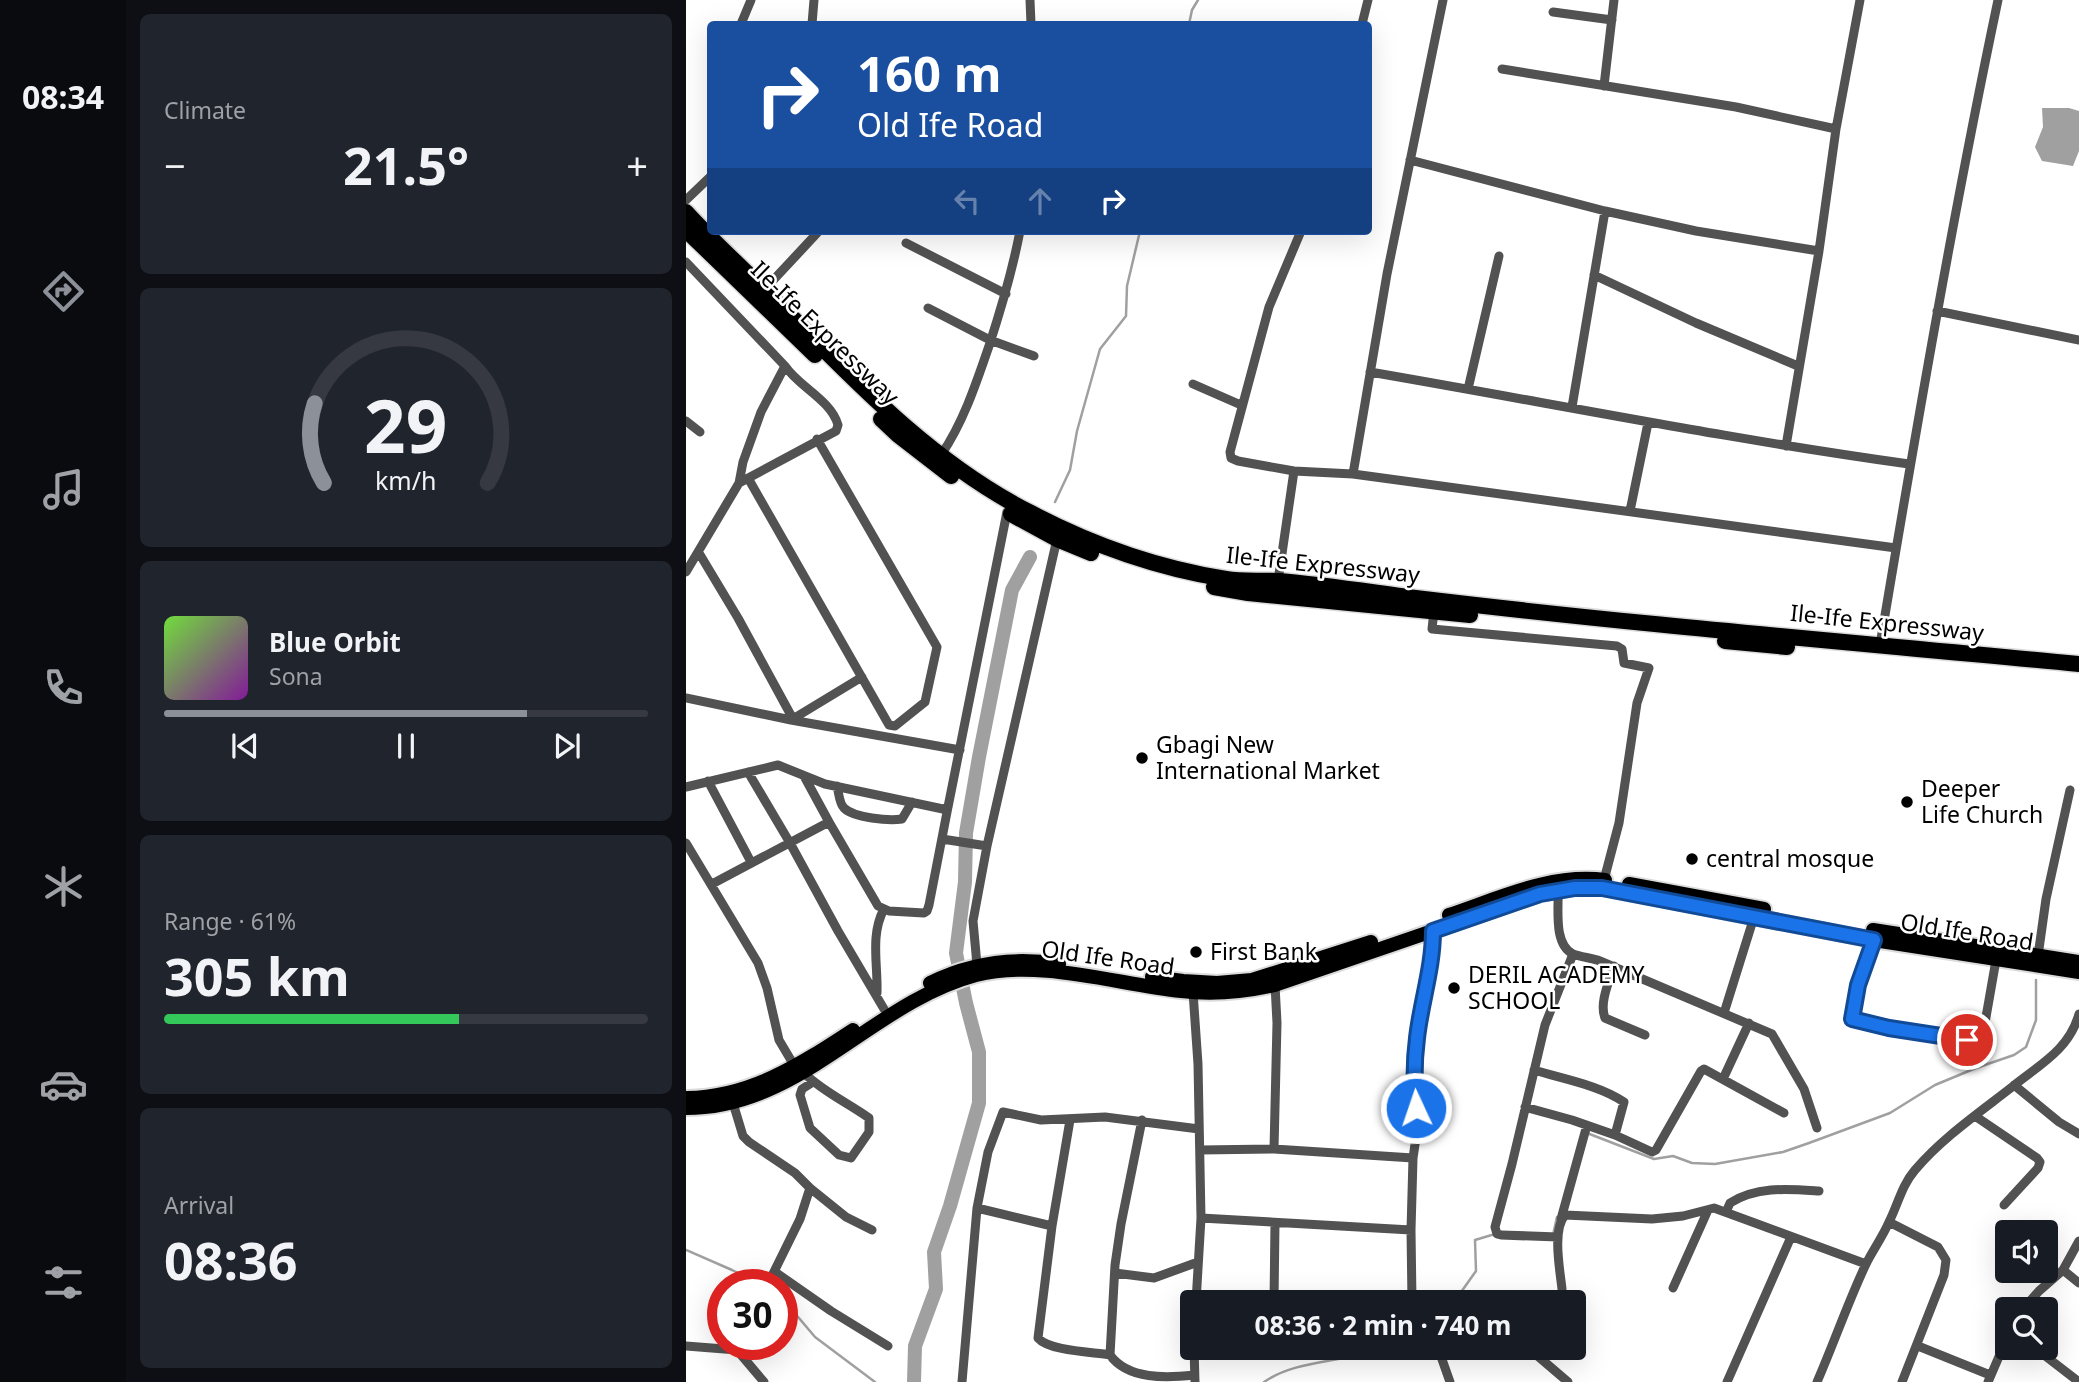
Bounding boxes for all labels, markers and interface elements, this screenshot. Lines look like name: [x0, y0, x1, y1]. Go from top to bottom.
text: 160 m: [857, 40, 1002, 106]
icon: right: [742, 49, 833, 140]
text: 08:34: [22, 75, 104, 118]
text: Climate: [164, 94, 246, 126]
text: Old Ife Road: [857, 103, 1043, 146]
text: 21.5°: [343, 129, 469, 200]
text: −: [164, 139, 186, 191]
text: +: [626, 139, 648, 191]
icon: left: [948, 182, 986, 220]
icon: ahead: [1021, 182, 1059, 220]
icon: right: [1094, 182, 1132, 220]
street label: Ile-Ife Expressway: [745, 253, 907, 412]
icon: directions: [39, 267, 88, 316]
text: 29: [364, 376, 448, 475]
text: km/h: [375, 463, 437, 497]
icon: music: [39, 465, 88, 514]
street label: Ile-Ife Expressway: [1225, 538, 1422, 590]
street label: Ile-Ife Expressway: [1789, 596, 1986, 648]
text: Blue Orbit: [269, 624, 401, 660]
text: Sona: [269, 660, 323, 692]
icon: phone: [39, 663, 88, 712]
icon: previous: [226, 727, 264, 765]
icon: pause: [387, 727, 425, 765]
icon: next: [548, 727, 586, 765]
place label: Gbagi New International Market: [1156, 728, 1380, 786]
marker: Gbagi New International Market: [1134, 750, 1150, 766]
place label: Deeper Life Church: [1921, 772, 2043, 830]
marker: Deeper Life Church: [1899, 794, 1915, 810]
place label: central mosque: [1706, 842, 1874, 874]
marker: central mosque: [1684, 851, 1700, 867]
icon: climate: [39, 862, 88, 911]
text: Range · 61%: [164, 905, 296, 937]
street label: Old Ife Road: [1899, 905, 2036, 957]
street label: Old Ife Road: [1040, 932, 1177, 982]
place label: First Bank: [1210, 935, 1318, 967]
text: 305 km: [164, 940, 350, 1011]
marker: First Bank: [1188, 944, 1204, 960]
place label: DERIL ACADEMY SCHOOL: [1468, 958, 1646, 1016]
marker: DERIL ACADEMY SCHOOL: [1446, 980, 1462, 996]
pin: [1937, 1010, 1997, 1070]
icon: arrive: [1948, 1021, 1986, 1059]
icon: car: [39, 1060, 88, 1109]
position arrow: [1379, 1071, 1453, 1145]
text: Arrival: [164, 1189, 234, 1221]
map controls: [1995, 1220, 2058, 1360]
button: sound: [1995, 1220, 2058, 1283]
text: 08:36: [164, 1224, 298, 1295]
icon: filters: [39, 1258, 88, 1307]
speed limit sign: 30: [707, 1269, 798, 1360]
button: search: [1995, 1297, 2058, 1360]
text: 08:36 · 2 min · 740 m: [1255, 1307, 1511, 1343]

